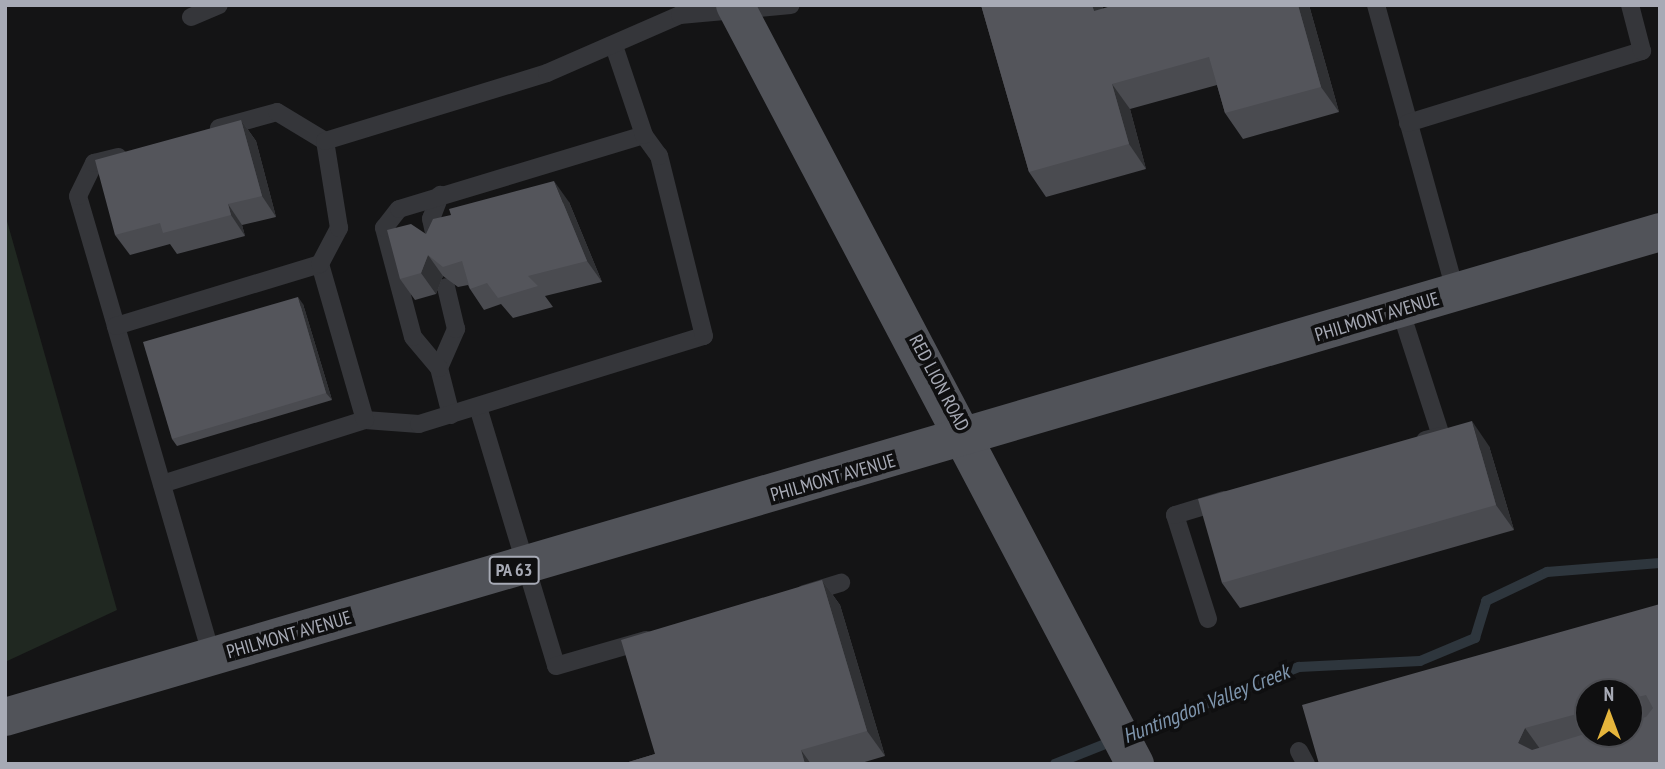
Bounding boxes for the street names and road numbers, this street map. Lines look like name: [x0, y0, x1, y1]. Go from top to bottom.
street label: PHILMONT AVENUE: [1312, 287, 1442, 347]
street label: RED LION ROAD: [904, 331, 974, 435]
street label: PHILMONT AVENUE: [767, 449, 899, 507]
road number: PA 63: [488, 556, 540, 584]
street label: PHILMONT AVENUE: [223, 606, 355, 664]

